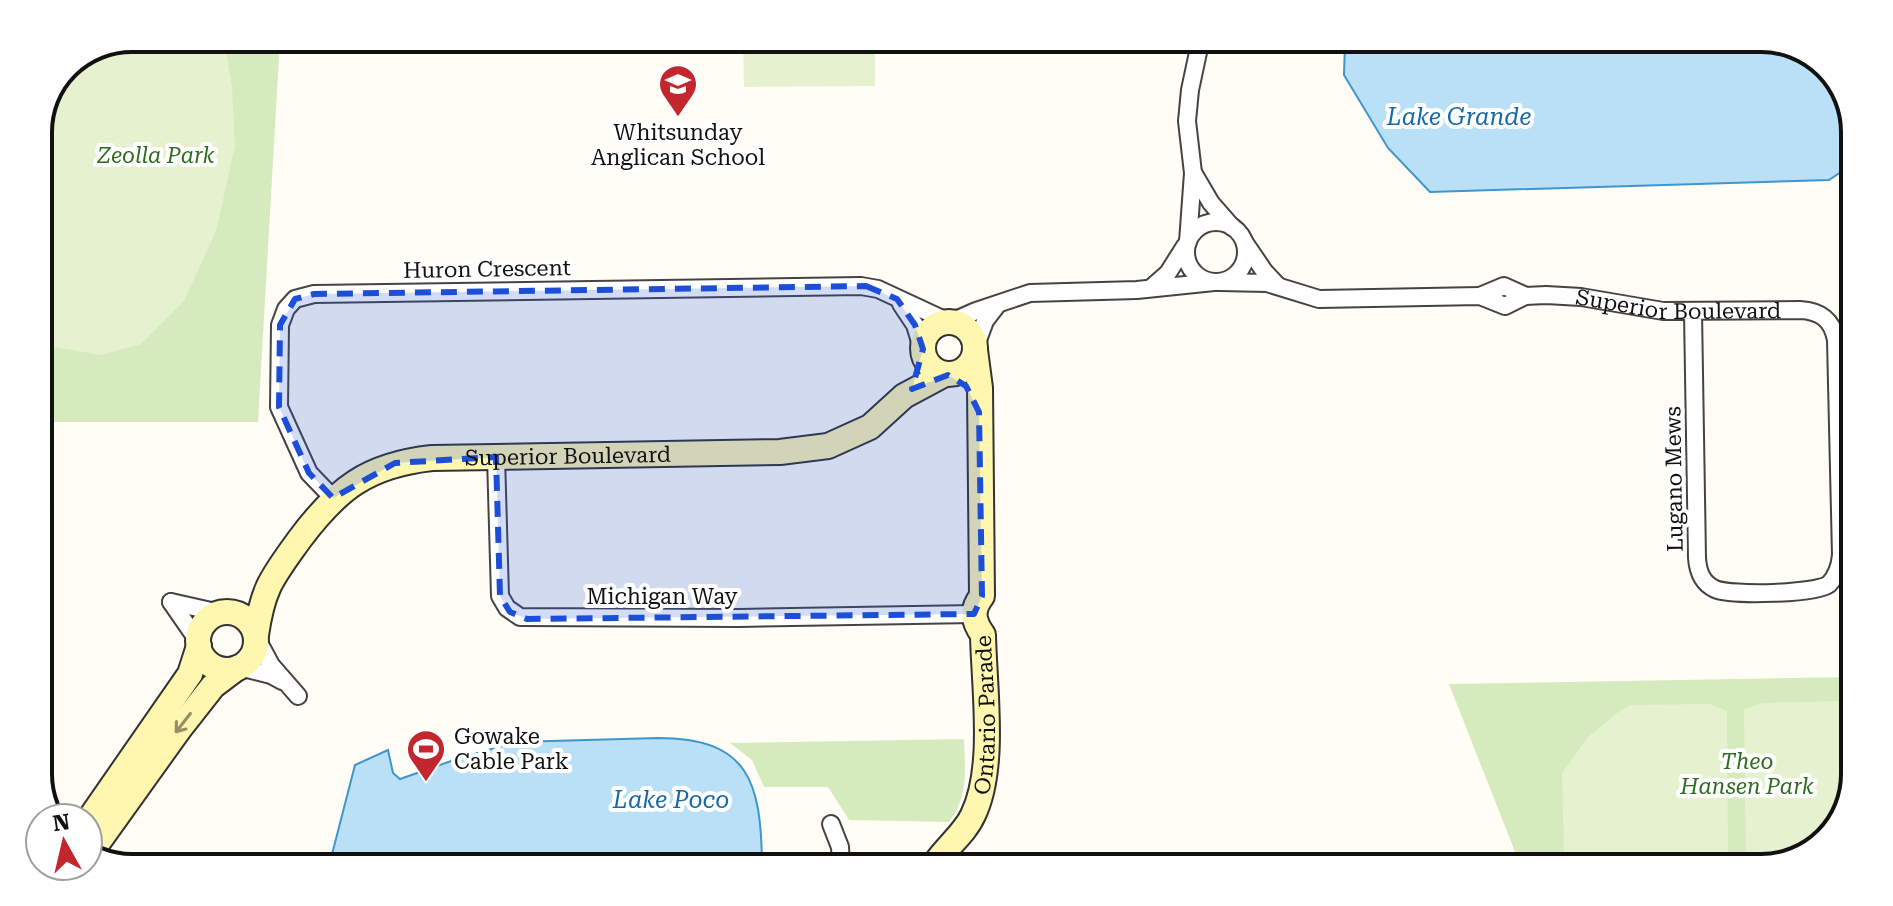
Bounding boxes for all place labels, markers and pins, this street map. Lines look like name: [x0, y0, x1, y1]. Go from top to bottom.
school or university icon: Whitsunday Anglican School: [657, 63, 699, 118]
place label: Whitsunday Anglican School: [591, 120, 765, 170]
place label: Gowake Cable Park: [454, 724, 569, 774]
sports icon: Gowake Cable Park: [405, 728, 447, 783]

